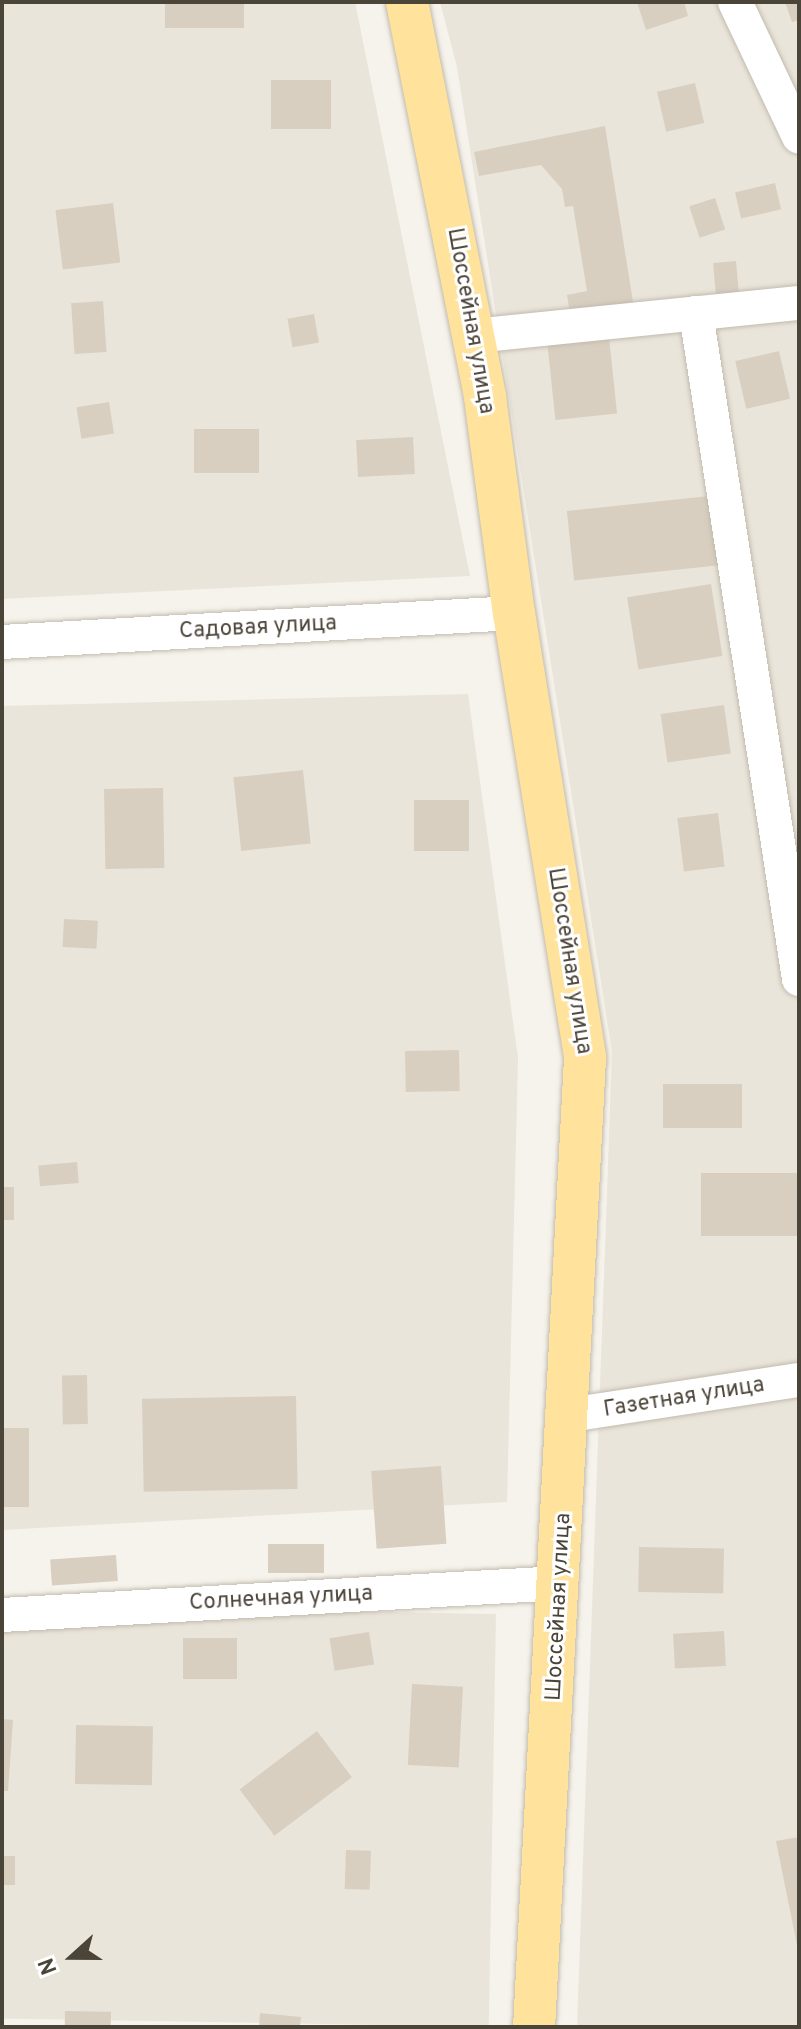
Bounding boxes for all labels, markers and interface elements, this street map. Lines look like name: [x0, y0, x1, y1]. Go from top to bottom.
street label: Шоссейная улица: [441, 226, 499, 416]
street label: Садовая улица: [178, 611, 338, 645]
street label: Шоссейная улица: [541, 866, 597, 1056]
street label: Газетная улица: [602, 1372, 766, 1424]
street label: Шоссейная улица: [541, 1512, 577, 1702]
street label: Солнечная улица: [189, 1581, 373, 1617]
north arrow: [32, 1917, 112, 1997]
text: N: [34, 1954, 65, 1978]

